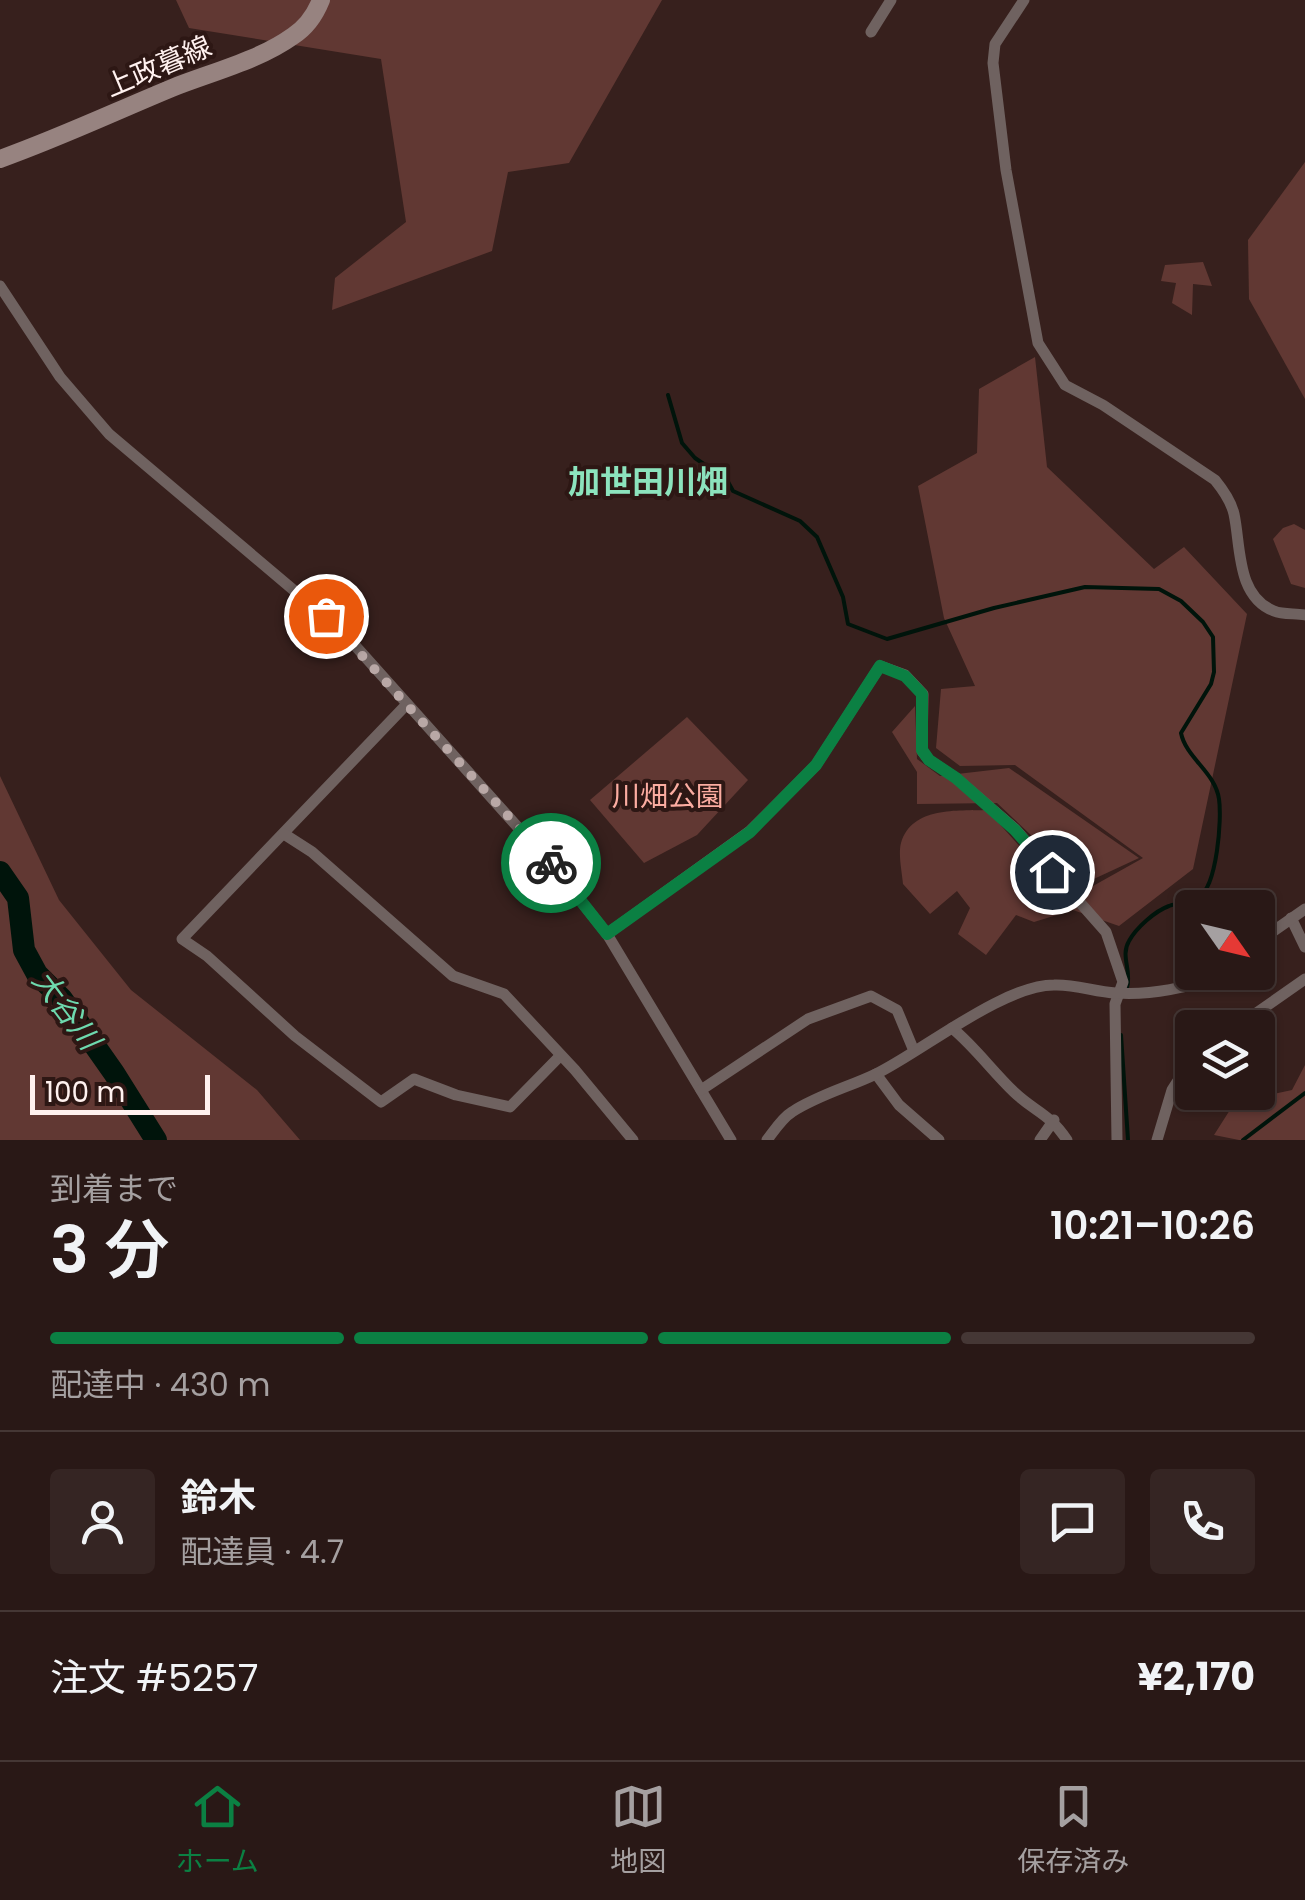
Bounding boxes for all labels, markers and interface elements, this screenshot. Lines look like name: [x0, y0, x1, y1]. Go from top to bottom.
street label: 上政暮線: [99, 27, 217, 106]
district label: 加世田川畑: [568, 459, 728, 504]
pin: [284, 574, 369, 659]
icon: bag: [299, 589, 354, 644]
park label: 川畑公園: [612, 777, 724, 816]
courier: [501, 813, 601, 913]
pin: [1010, 830, 1095, 915]
icon: bike: [524, 836, 579, 891]
icon: home: [1025, 845, 1080, 900]
north arrow: [1175, 890, 1275, 990]
map controls: [1175, 890, 1275, 1110]
water label: 大谷川: [22, 961, 112, 1061]
button: layers: [1175, 1010, 1275, 1110]
scale bar: [30, 1070, 210, 1114]
text: 100 m: [45, 1073, 125, 1112]
text: 到着まで: [50, 1166, 178, 1211]
text: 10:21–10:26: [1050, 1199, 1255, 1252]
text: 3 分: [50, 1205, 169, 1296]
text: 配達中 · 430 m: [50, 1362, 270, 1407]
button: person: [50, 1469, 155, 1574]
button: chat: [1020, 1469, 1125, 1574]
button: phone: [1150, 1469, 1255, 1574]
text: 鈴木: [180, 1471, 256, 1524]
text: 配達員 · 4.7: [180, 1529, 344, 1574]
text: ¥2,170: [1138, 1650, 1255, 1703]
text: 注文 #5257: [50, 1651, 258, 1704]
tab: ホーム: [176, 1779, 259, 1883]
tab: 地図: [610, 1779, 666, 1883]
tab: 保存済み: [1017, 1779, 1129, 1883]

